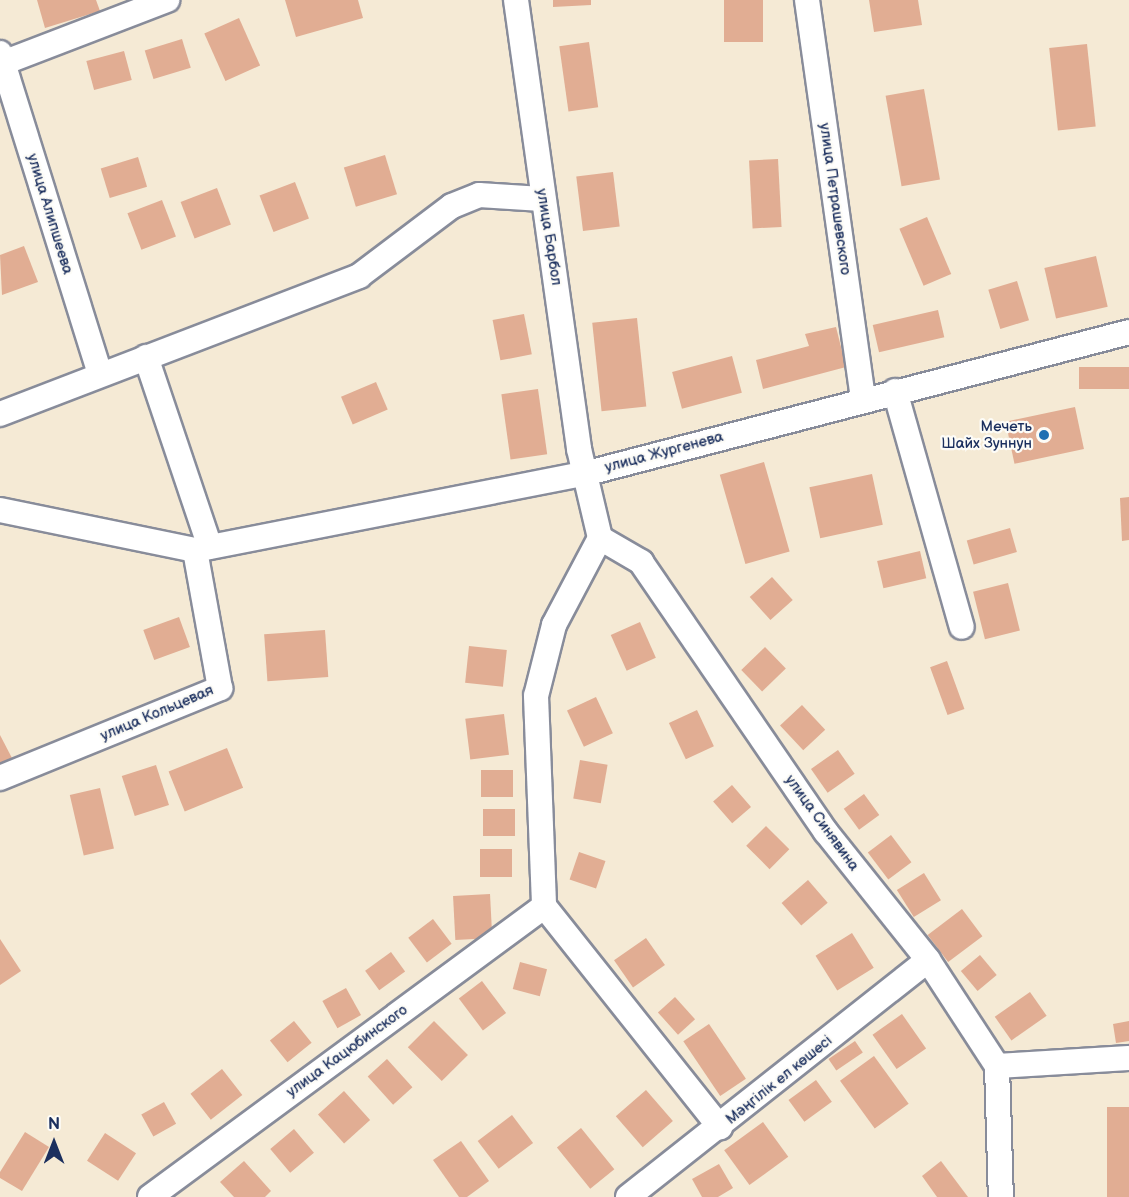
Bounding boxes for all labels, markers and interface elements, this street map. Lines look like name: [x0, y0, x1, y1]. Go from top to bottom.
street label: улица Петрашевского: [815, 122, 855, 276]
street label: улица Алипшеева: [23, 152, 77, 276]
street label: улица Барбол: [532, 187, 566, 287]
place label: Мечеть Шайх Зуннун: [941, 417, 1032, 452]
street label: улица Жургенева: [603, 428, 725, 476]
marker: Мечеть Шайх Зуннун: [1037, 428, 1051, 442]
street label: улица Кольцевая: [98, 681, 216, 745]
street label: улица Синявина: [781, 771, 863, 875]
street label: улица Кацюбинского: [283, 1001, 411, 1101]
street label: Мәңгілік ел көшесі: [722, 1032, 836, 1128]
north arrow: [24, 1113, 84, 1173]
text: N: [48, 1115, 60, 1134]

